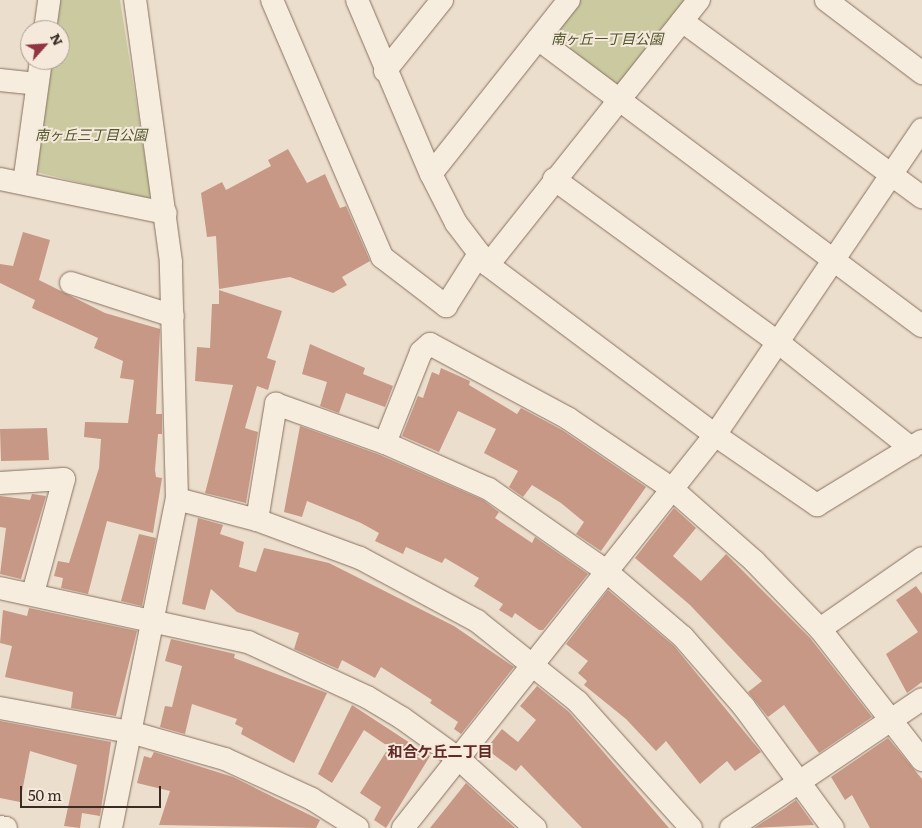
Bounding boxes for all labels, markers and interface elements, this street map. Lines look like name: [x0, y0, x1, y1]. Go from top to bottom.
north arrow: [20, 20, 70, 70]
text: N: [46, 29, 69, 49]
park label: 南ヶ丘一丁目公園: [551, 30, 663, 46]
park label: 南ヶ丘三丁目公園: [35, 126, 147, 142]
district label: 和合ケ丘二丁目: [388, 742, 492, 760]
scale bar: [22, 776, 164, 808]
text: 50 m: [28, 783, 62, 806]

